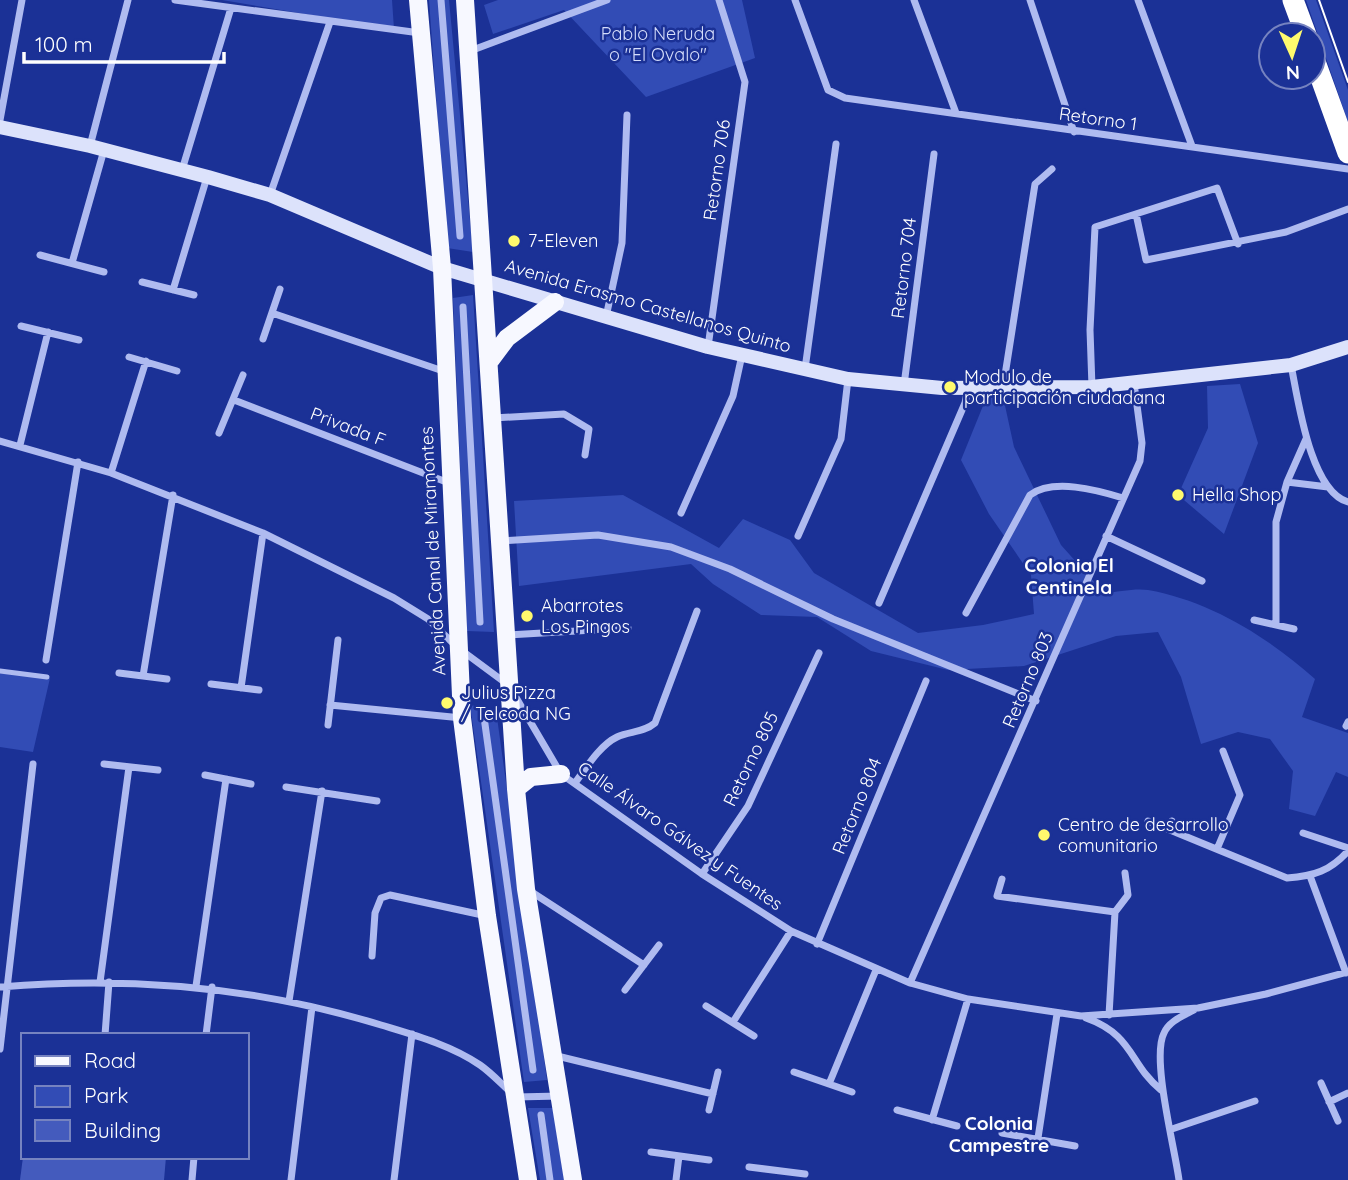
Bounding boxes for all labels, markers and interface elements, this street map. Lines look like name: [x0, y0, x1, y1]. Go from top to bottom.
scale bar: [24, 21, 224, 65]
north arrow: [1257, 21, 1327, 91]
park label: Pablo Neruda o "El Ovalo": [601, 22, 715, 66]
text: 100 m: [35, 31, 93, 57]
text: N: [1285, 61, 1300, 85]
street label: Retorno 1: [1057, 102, 1139, 135]
street label: Retorno 706: [698, 118, 735, 222]
street label: Retorno 704: [886, 216, 921, 320]
place label: 7-Eleven: [528, 229, 599, 252]
marker: 7-Eleven: [506, 233, 522, 249]
street label: Avenida Erasmo Castellanos Quinto: [502, 254, 794, 357]
place label: Modulo de participación ciudadana: [964, 365, 1165, 409]
marker: Modulo de participación ciudadana: [942, 379, 958, 395]
street label: Privada F: [307, 402, 389, 451]
street label: Avenida Canal de Miramontes: [414, 426, 451, 676]
place label: Hella Shop: [1192, 483, 1281, 506]
marker: Hella Shop: [1170, 487, 1186, 503]
district label: Colonia El Centinela: [1024, 553, 1114, 599]
place label: Abarrotes Los Pingos: [541, 594, 630, 638]
marker: Abarrotes Los Pingos: [519, 608, 535, 624]
street label: Retorno 803: [997, 628, 1058, 731]
place label: Julius Pizza / Telcoda NG: [461, 681, 571, 725]
marker: Julius Pizza / Telcoda NG: [439, 695, 455, 711]
street label: Retorno 805: [718, 708, 783, 810]
street label: Retorno 804: [827, 754, 886, 857]
street label: Calle Álvaro Gálvez y Fuentes: [573, 756, 787, 915]
place label: Centro de desarrollo comunitario: [1058, 813, 1229, 857]
marker: Centro de desarrollo comunitario: [1036, 827, 1052, 843]
legend: [21, 1033, 248, 1159]
text: Road: [84, 1047, 136, 1073]
text: Park: [84, 1082, 128, 1108]
district label: Colonia Campestre: [949, 1111, 1049, 1157]
text: Building: [84, 1117, 161, 1143]

